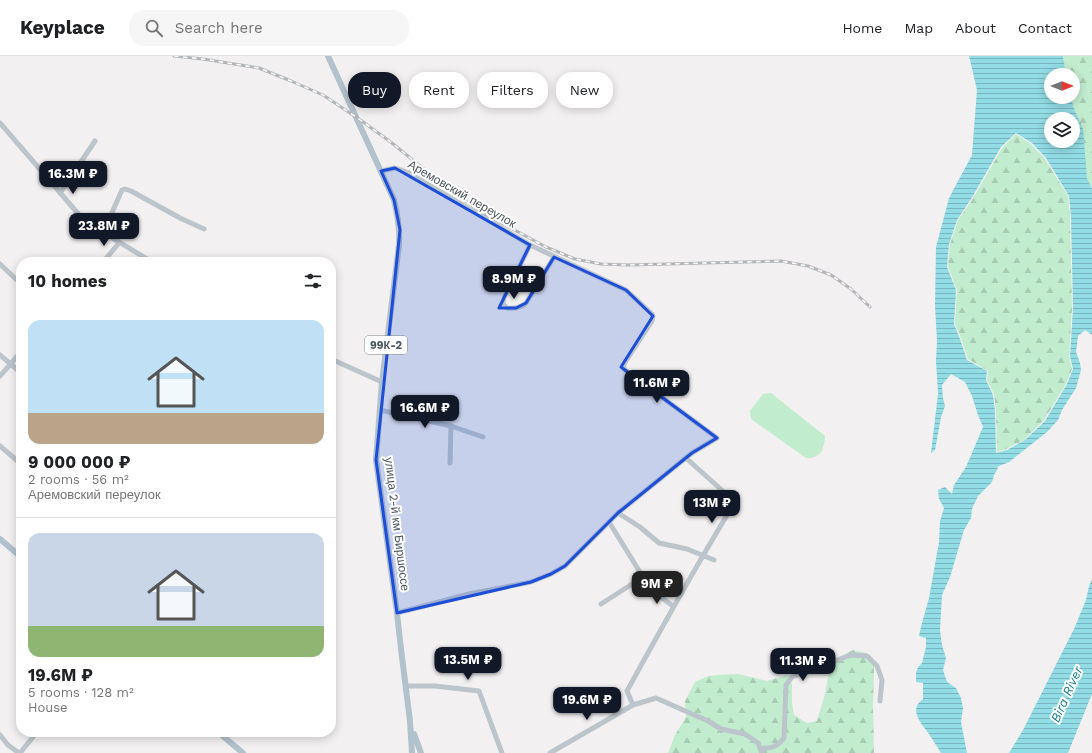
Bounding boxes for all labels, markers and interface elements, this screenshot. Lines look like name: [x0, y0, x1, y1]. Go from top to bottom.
search box: [129, 10, 409, 46]
text: Keyplace: [20, 16, 105, 39]
icon: search: [143, 17, 165, 39]
text: Search here: [175, 19, 263, 37]
text: Home: [842, 20, 882, 36]
text: Map: [904, 20, 933, 36]
text: About: [955, 20, 996, 36]
text: Contact: [1018, 20, 1072, 36]
north arrow: [1044, 68, 1080, 104]
map controls: [1044, 68, 1080, 148]
chip: Buy: [348, 72, 401, 108]
chip: Rent: [409, 72, 469, 108]
chip: Filters: [477, 72, 548, 108]
chip: New: [556, 72, 613, 108]
button: layers: [1044, 112, 1080, 148]
street label: Аремовский переулок: [405, 157, 519, 231]
pin: 16.3M ₽: [36, 161, 110, 195]
text: 16.3M ₽: [48, 166, 98, 181]
pin: 23.8M ₽: [67, 213, 141, 247]
text: 23.8M ₽: [78, 218, 130, 233]
pin: 8.9M ₽: [481, 266, 547, 300]
icon: filters: [302, 270, 324, 292]
text: 10 homes: [28, 271, 107, 291]
text: 8.9M ₽: [492, 271, 536, 286]
road number: 99К-2: [365, 336, 407, 354]
icon: home: [140, 346, 212, 418]
pin: 11.6M ₽: [620, 370, 694, 404]
text: 11.6M ₽: [633, 375, 681, 390]
pin: 16.6M ₽: [388, 395, 462, 429]
text: 16.6M ₽: [400, 400, 450, 415]
text: 9 000 000 ₽: [28, 452, 130, 472]
street label: улица 2-й км Биршоссе: [382, 456, 412, 592]
text: 2 rooms · 56 m²: [28, 472, 129, 487]
text: Аремовский переулок: [28, 487, 161, 502]
pin: 13M ₽: [684, 490, 740, 524]
text: 13M ₽: [693, 495, 731, 510]
icon: home: [140, 559, 212, 631]
pin: 9M ₽: [633, 571, 681, 605]
text: 9M ₽: [641, 576, 673, 591]
pin: 13.5M ₽: [431, 647, 505, 681]
pin: 11.3M ₽: [766, 648, 840, 682]
text: 13.5M ₽: [443, 652, 493, 667]
text: 11.3M ₽: [779, 653, 827, 668]
water label: Bira River: [1047, 663, 1086, 725]
text: 19.6M ₽: [28, 665, 93, 685]
text: 5 rooms · 128 m²: [28, 685, 134, 700]
pin: 19.6M ₽: [550, 687, 624, 721]
text: 19.6M ₽: [562, 692, 612, 707]
text: House: [28, 700, 68, 715]

